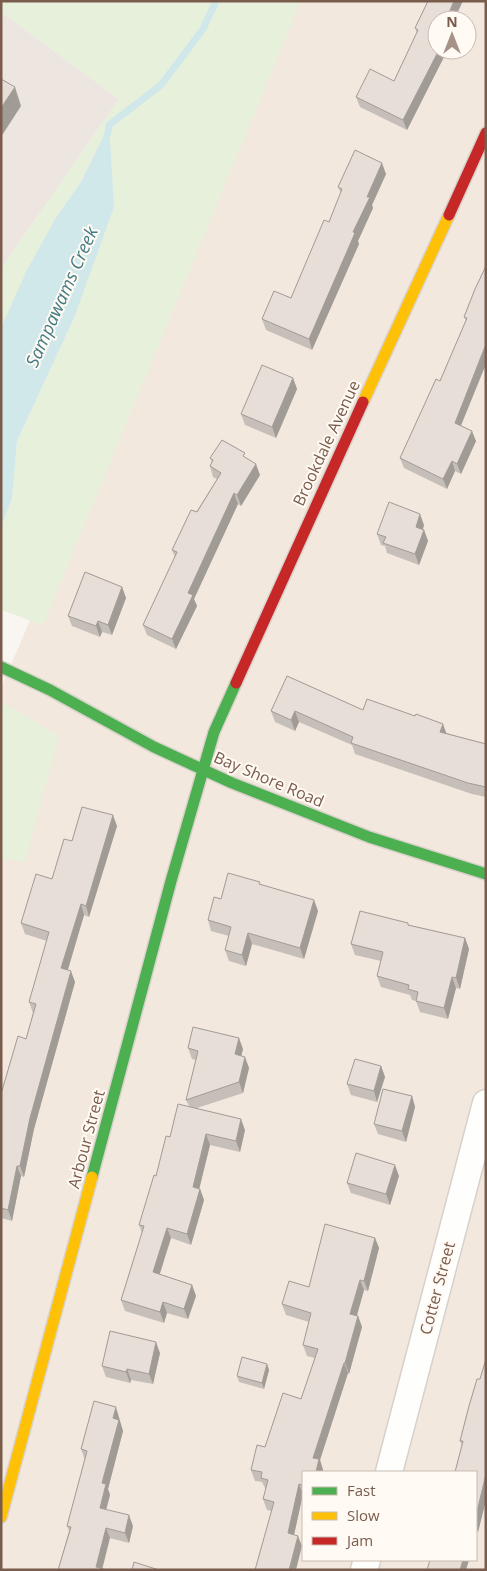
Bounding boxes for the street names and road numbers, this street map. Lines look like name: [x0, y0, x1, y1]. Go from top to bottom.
street label: Brookdale Avenue: [287, 377, 365, 509]
street label: Bay Shore Road: [211, 746, 327, 812]
street label: Arbour Street: [62, 1087, 110, 1191]
street label: Cotter Street: [414, 1239, 460, 1337]

